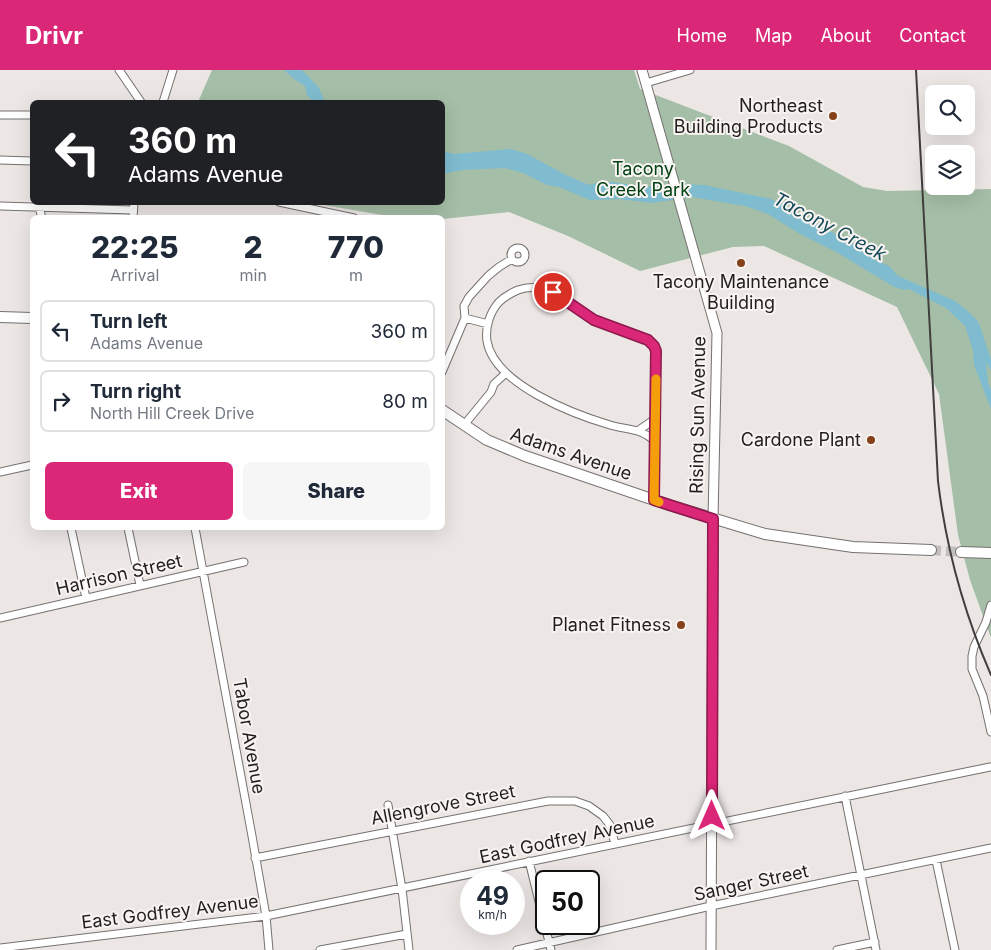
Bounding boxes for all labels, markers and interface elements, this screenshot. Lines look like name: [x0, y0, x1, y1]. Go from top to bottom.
text: Drivr: [25, 21, 83, 50]
text: Home: [677, 25, 727, 46]
text: Map: [755, 25, 792, 46]
text: About: [820, 25, 871, 46]
text: Contact: [899, 25, 966, 46]
map controls: [925, 85, 975, 195]
button: search: [925, 85, 975, 135]
place label: Northeast Building Products: [674, 95, 823, 137]
marker: Northeast Building Products: [827, 110, 839, 122]
text: 360 m: [128, 119, 237, 161]
icon: left: [45, 120, 110, 185]
button: layers: [925, 145, 975, 195]
park label: Tacony Creek Park: [596, 158, 690, 200]
text: Adams Avenue: [128, 161, 283, 187]
water label: Tacony Creek: [769, 187, 891, 266]
text: 22:25: [91, 229, 179, 265]
text: 2: [244, 229, 263, 265]
text: 770: [328, 229, 384, 265]
marker: Tacony Maintenance Building: [735, 257, 747, 269]
text: Arrival: [110, 265, 159, 285]
text: min: [240, 265, 267, 285]
text: m: [349, 265, 363, 285]
pin: [532, 271, 574, 313]
place label: Tacony Maintenance Building: [653, 271, 829, 313]
icon: arrive: [539, 278, 567, 306]
text: Turn left: [90, 310, 168, 333]
icon: left: [47, 317, 75, 345]
text: 360 m: [371, 320, 428, 343]
text: Adams Avenue: [90, 333, 203, 353]
street label: Rising Sun Avenue: [686, 336, 709, 494]
text: Turn right: [90, 380, 181, 403]
icon: right: [47, 387, 75, 415]
text: 80 m: [382, 390, 428, 413]
text: North Hill Creek Drive: [90, 403, 254, 423]
street label: Adams Avenue: [508, 423, 635, 484]
place label: Cardone Plant: [741, 429, 861, 450]
marker: Cardone Plant: [865, 434, 877, 446]
button: Exit: [45, 462, 233, 520]
button: Share: [243, 462, 430, 520]
street label: Harrison Street: [54, 550, 184, 599]
place label: Planet Fitness: [552, 614, 671, 635]
marker: Planet Fitness: [675, 619, 687, 631]
street label: Tabor Avenue: [229, 676, 270, 795]
street label: Allengrove Street: [369, 780, 517, 829]
position arrow: [685, 789, 737, 841]
street label: East Godfrey Avenue: [478, 810, 656, 867]
street label: Sanger Street: [692, 860, 810, 905]
speed limit sign: 50: [535, 870, 600, 935]
text: 49: [476, 881, 509, 911]
street label: East Godfrey Avenue: [80, 890, 260, 933]
text: km/h: [478, 907, 507, 922]

